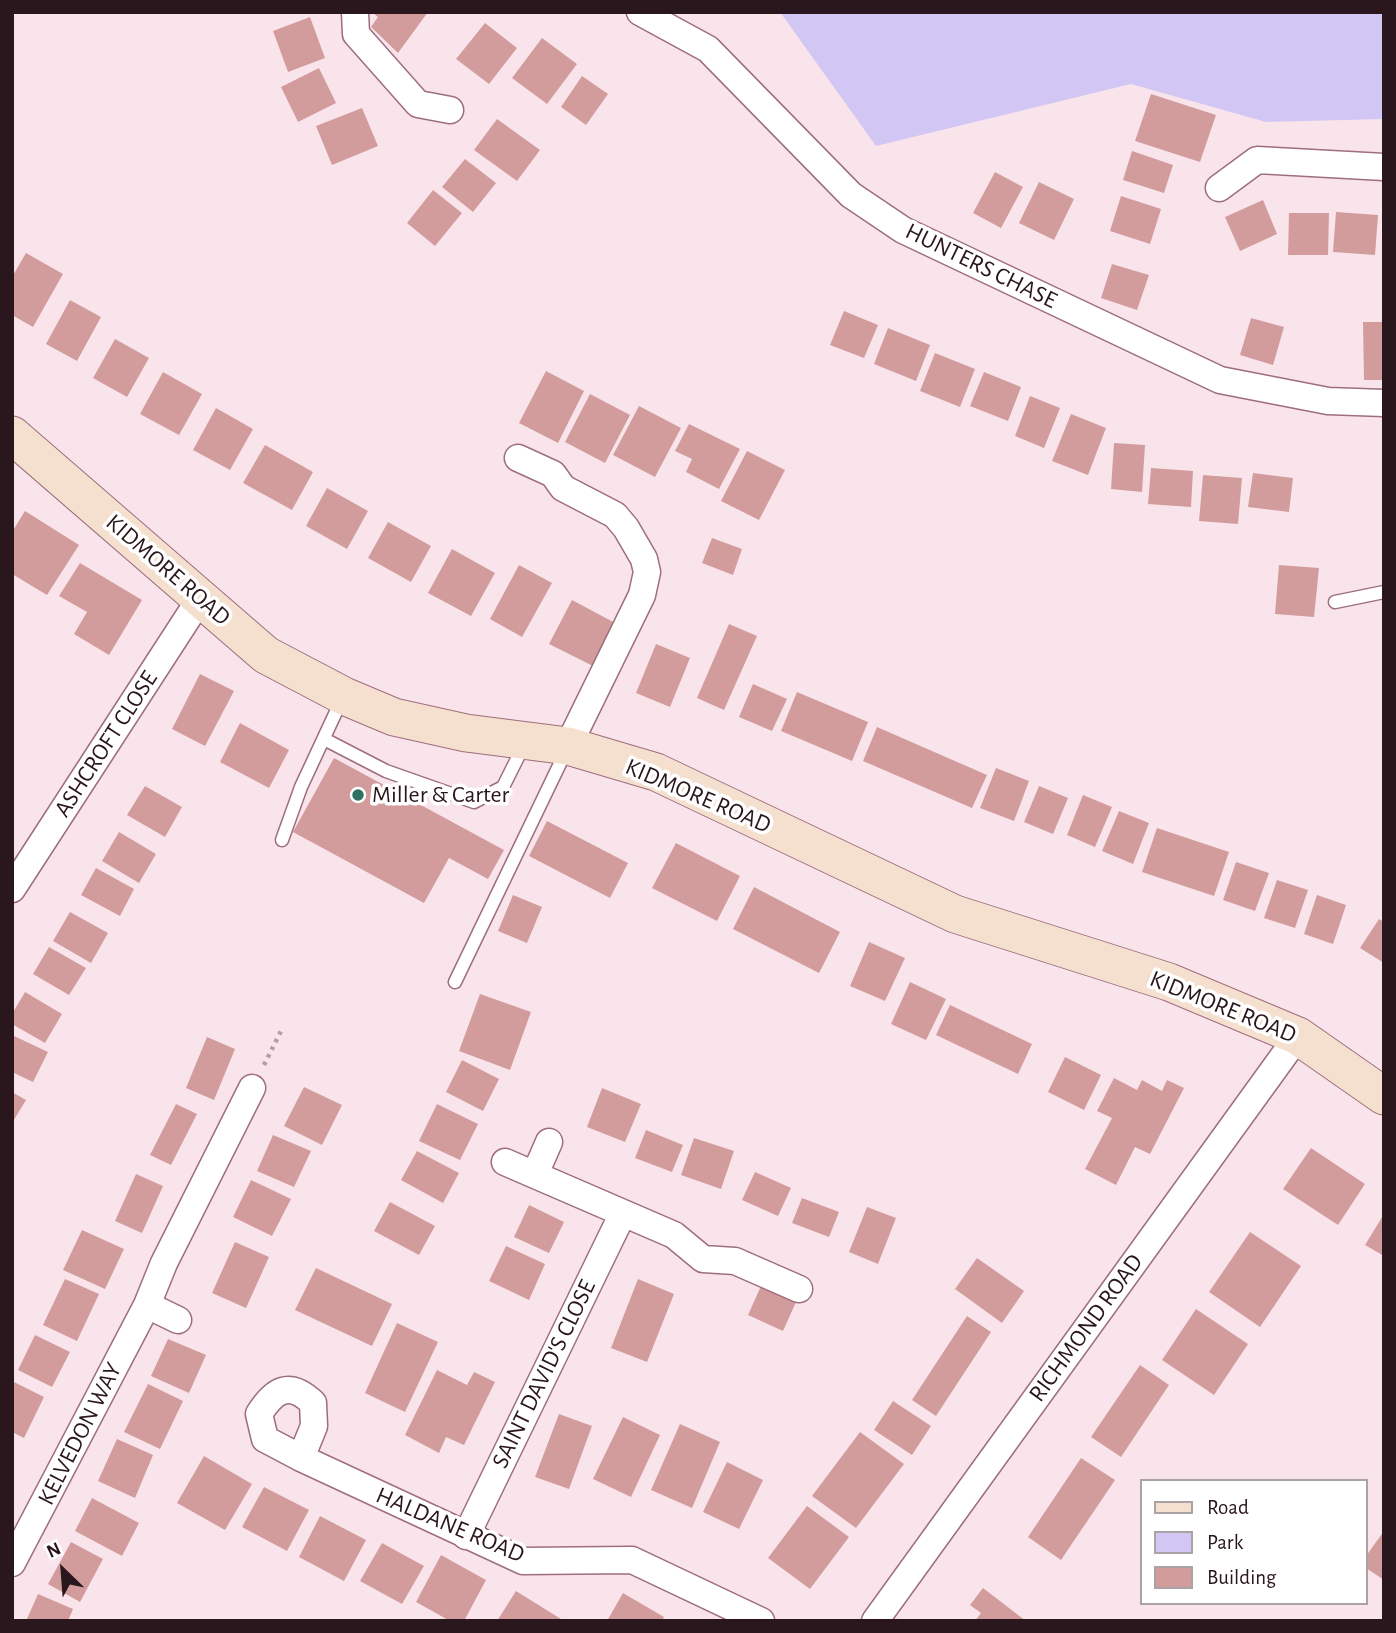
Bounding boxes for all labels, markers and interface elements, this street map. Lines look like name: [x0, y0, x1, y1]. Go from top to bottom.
street label: HUNTERS CHASE: [900, 217, 1062, 315]
street label: KIDMORE ROAD: [100, 508, 236, 632]
street label: ASHCROFT CLOSE: [48, 666, 164, 822]
street label: KIDMORE ROAD: [621, 752, 775, 840]
place label: Miller & Carter: [372, 781, 509, 809]
marker: Miller & Carter: [350, 787, 366, 803]
street label: KIDMORE ROAD: [1146, 965, 1300, 1049]
street label: RICHMOND ROAD: [1023, 1248, 1149, 1408]
street label: SAINT DAVID'S CLOSE: [486, 1275, 602, 1473]
street label: KELVEDON WAY: [32, 1358, 128, 1510]
legend: [1140, 1479, 1368, 1605]
street label: HALDANE ROAD: [371, 1481, 529, 1569]
text: Road: [1207, 1497, 1249, 1518]
text: Park: [1207, 1532, 1243, 1553]
north arrow: [28, 1535, 98, 1605]
text: N: [44, 1539, 64, 1562]
text: Building: [1207, 1567, 1276, 1588]

